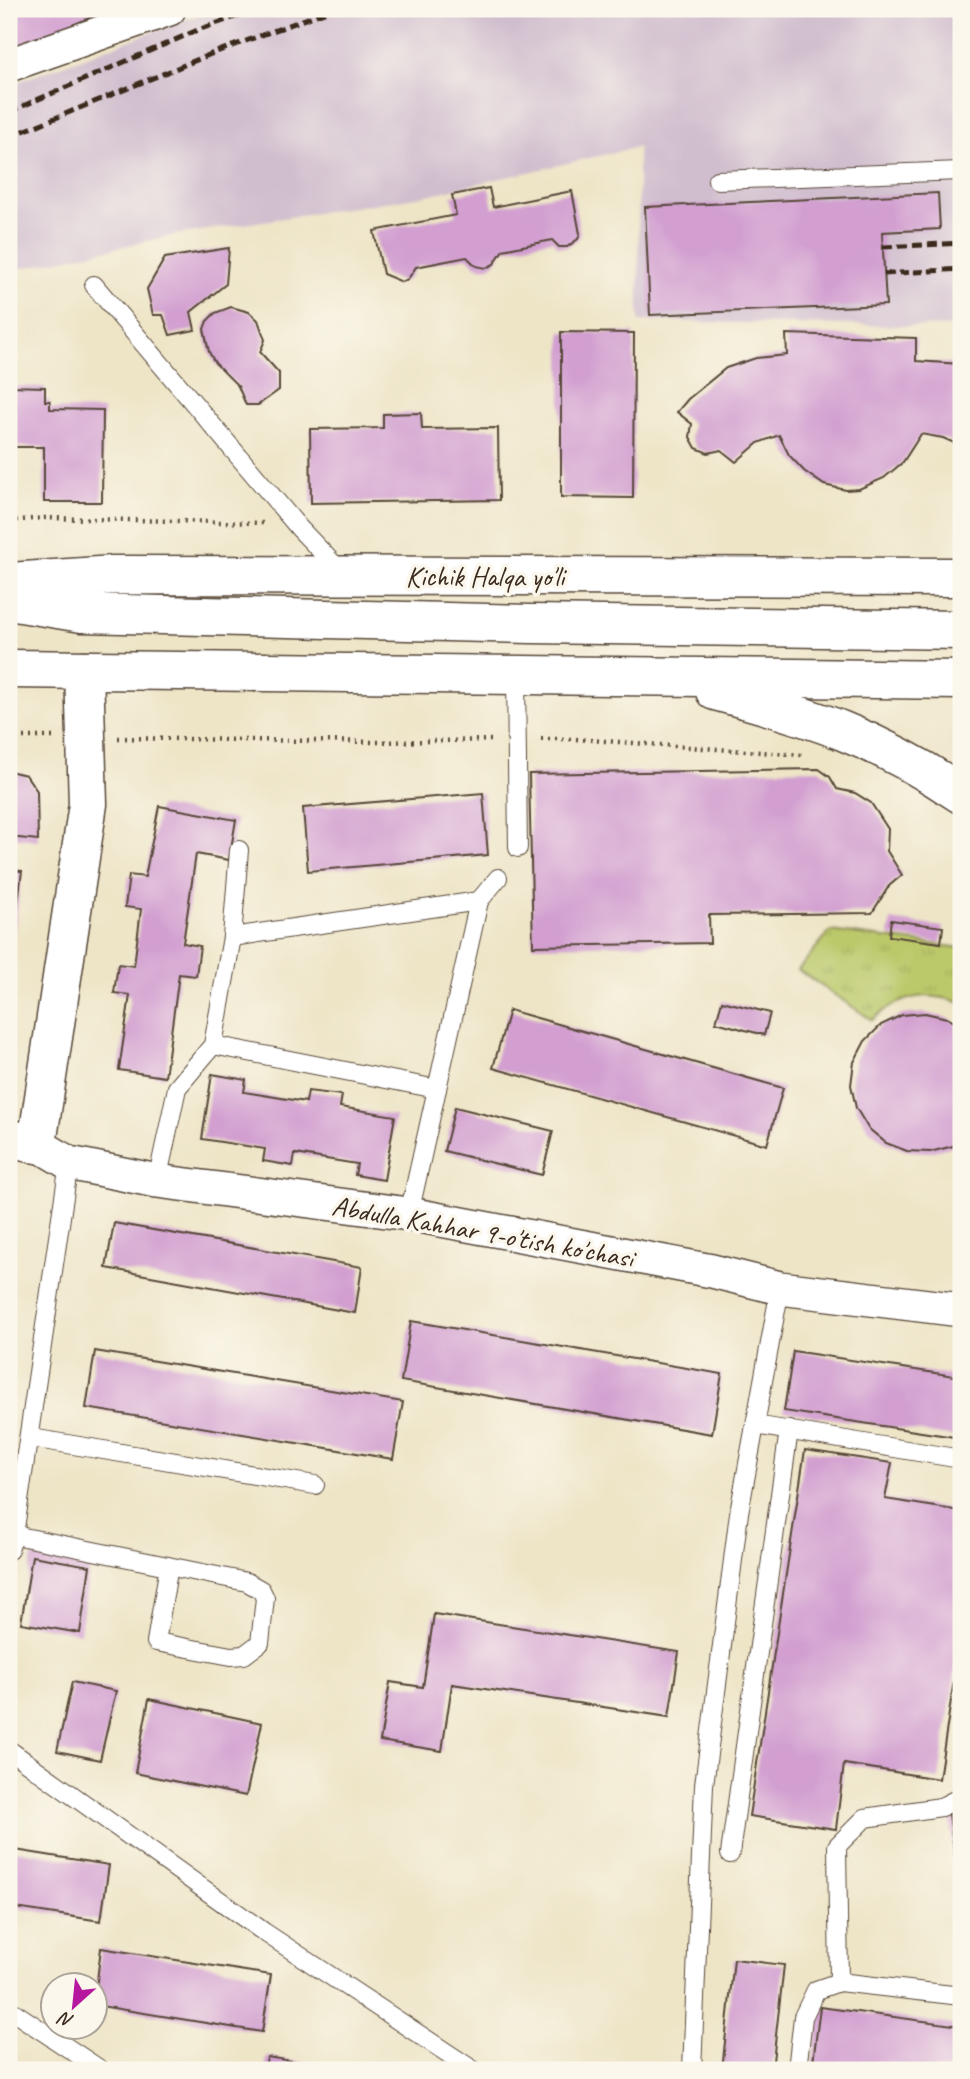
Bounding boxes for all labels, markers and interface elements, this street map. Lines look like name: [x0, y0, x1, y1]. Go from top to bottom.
street label: Kichik Halqa yo'li: [406, 559, 568, 594]
street label: Abdulla Kahhar 9-o'tish ko'chasi: [329, 1188, 640, 1276]
north arrow: [38, 1970, 108, 2040]
text: N: [53, 2005, 77, 2034]

